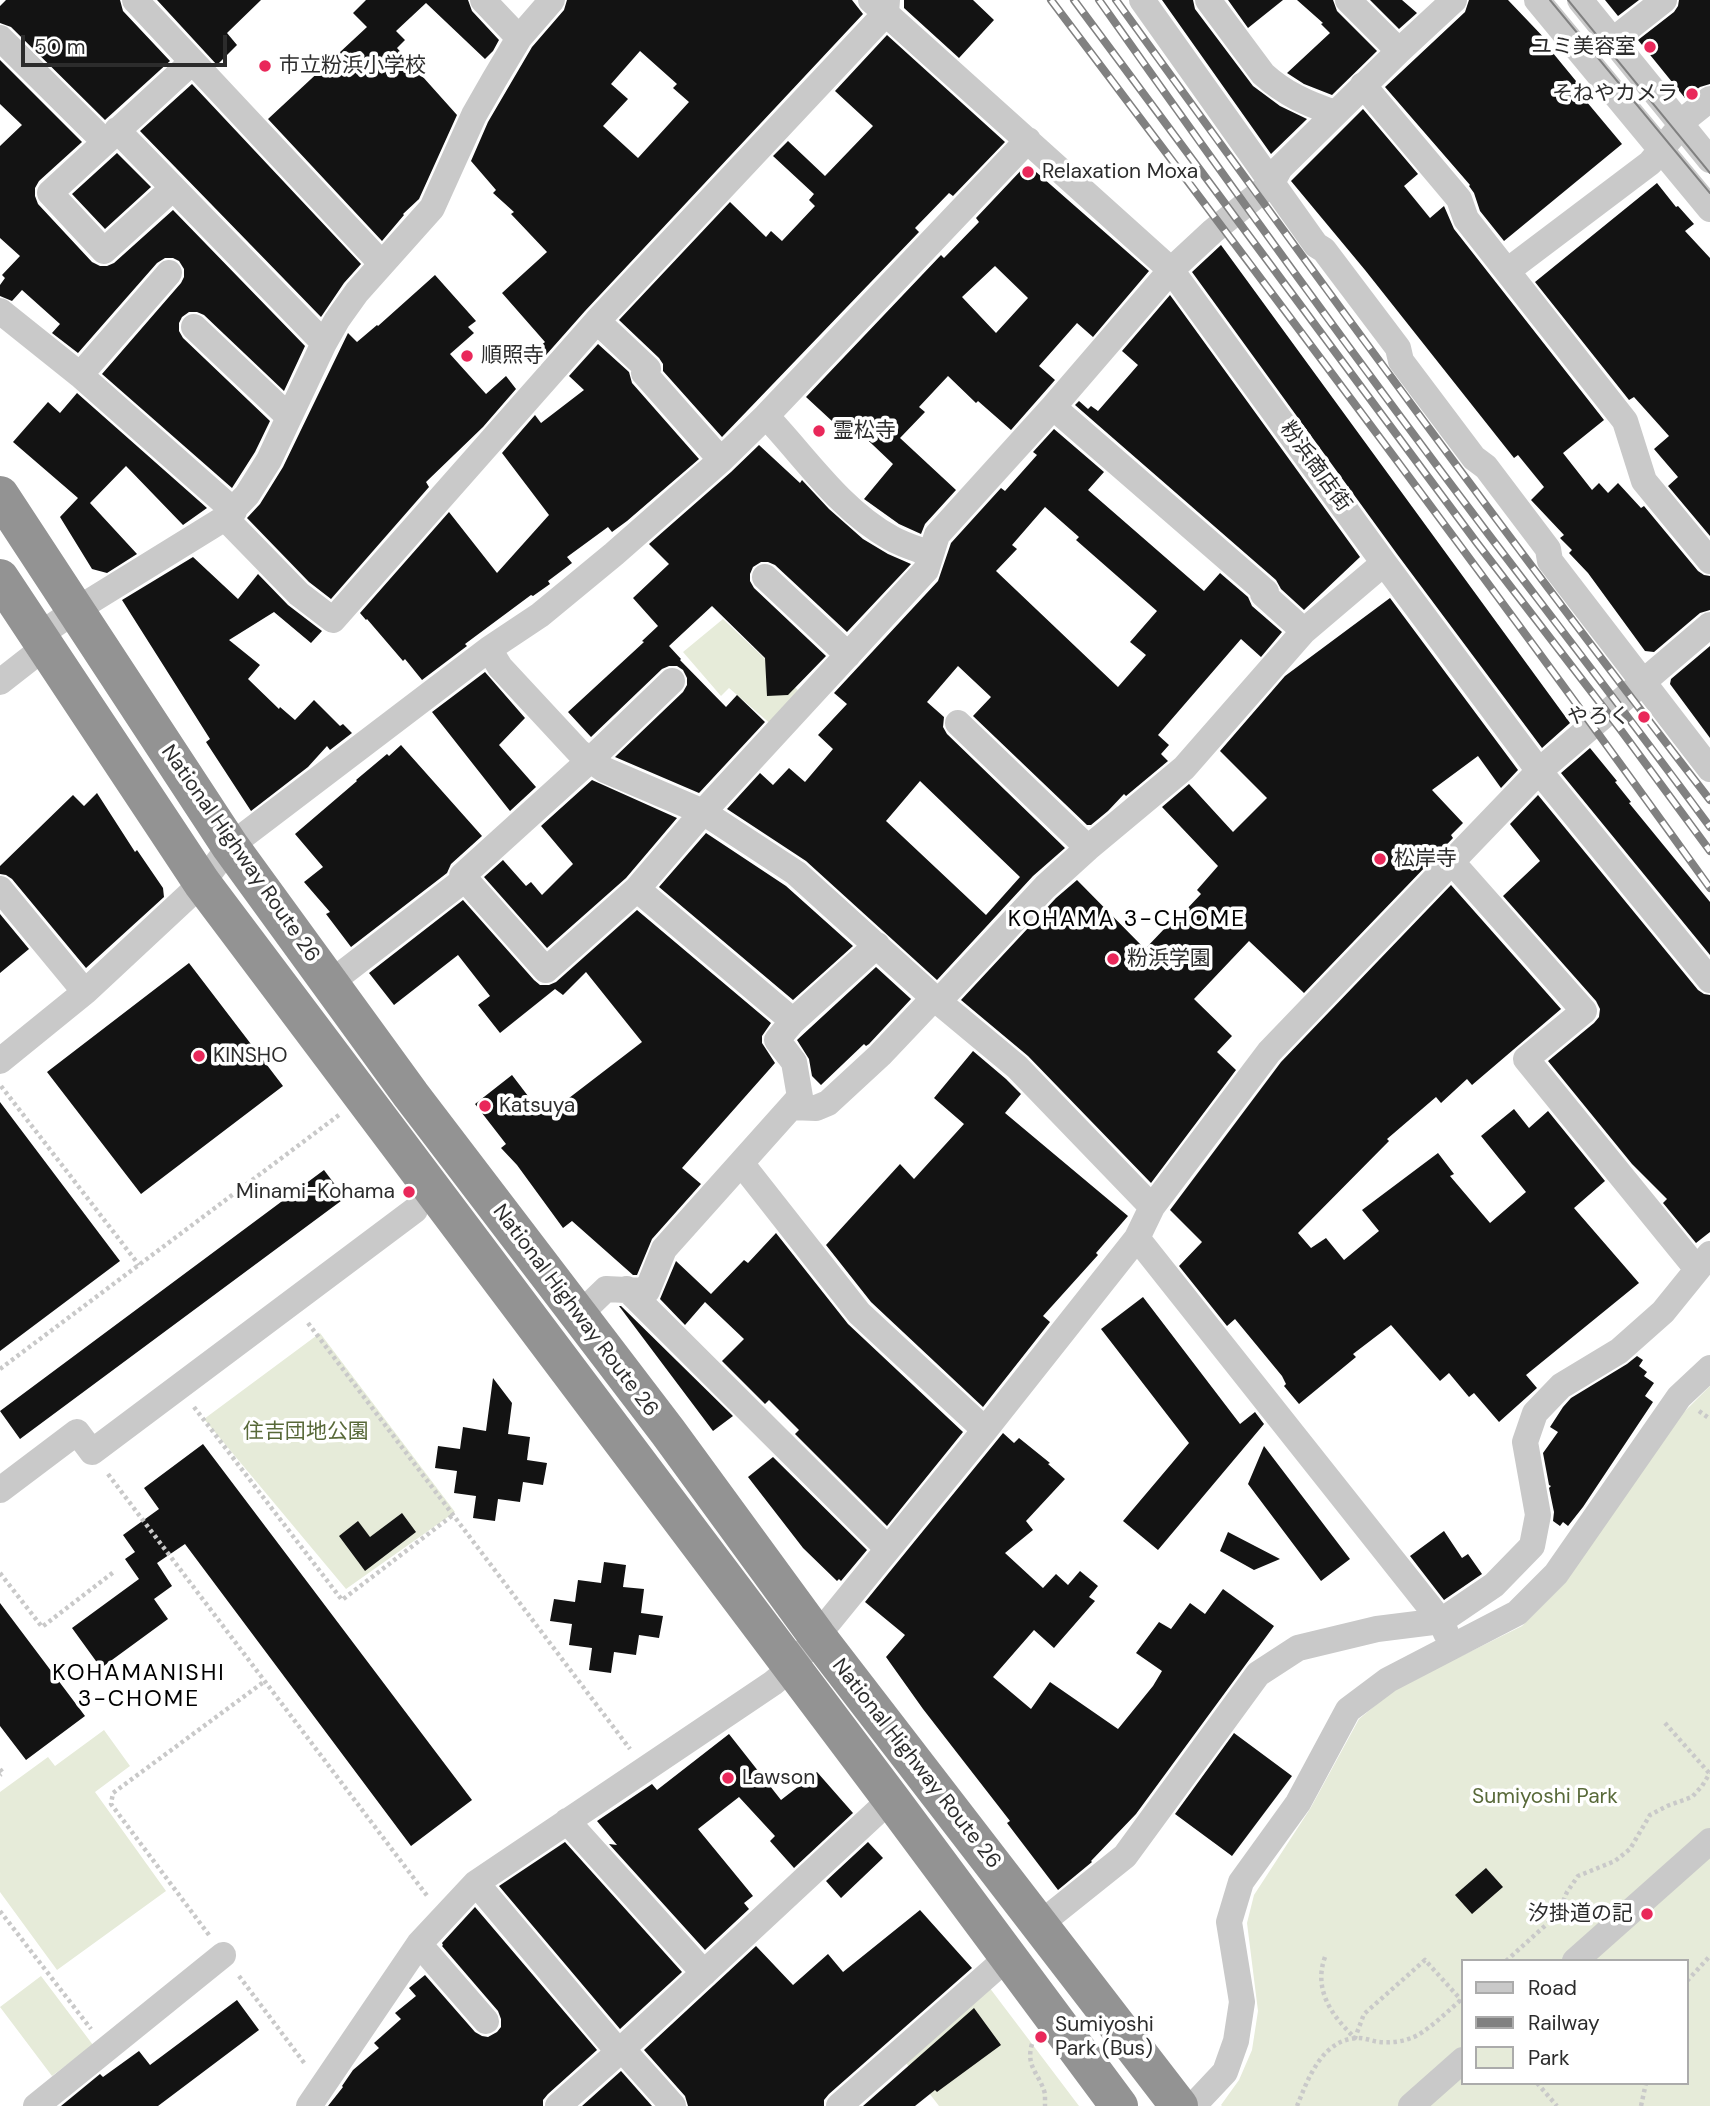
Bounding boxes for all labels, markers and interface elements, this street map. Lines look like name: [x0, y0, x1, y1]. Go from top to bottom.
scale bar: [24, 21, 231, 65]
text: 50 m: [34, 33, 85, 61]
place label: ユミ美容室: [1531, 34, 1636, 60]
marker: ユミ美容室: [1642, 39, 1658, 55]
place label: 市立粉浜小学校: [279, 53, 426, 79]
marker: 市立粉浜小学校: [257, 58, 273, 74]
place label: そねやカメラ: [1552, 81, 1678, 107]
marker: そねやカメラ: [1684, 86, 1700, 102]
place label: Relaxation Moxa: [1042, 159, 1198, 185]
marker: Relaxation Moxa: [1020, 164, 1036, 180]
place label: 順照寺: [481, 343, 544, 369]
marker: 順照寺: [459, 348, 475, 364]
street label: 粉浜商店街: [1274, 417, 1356, 517]
place label: 霊松寺: [833, 418, 896, 444]
marker: 霊松寺: [811, 423, 827, 439]
place label: やろく: [1567, 704, 1630, 730]
marker: やろく: [1636, 709, 1652, 725]
street label: National Highway Route 26: [155, 741, 325, 967]
place label: 松岸寺: [1394, 846, 1457, 872]
marker: 松岸寺: [1372, 851, 1388, 867]
district label: KOHAMA 3-CHOME: [1010, 906, 1244, 934]
place label: 粉浜学園: [1127, 946, 1211, 972]
marker: 粉浜学園: [1105, 951, 1121, 967]
place label: KINSHO: [213, 1043, 287, 1069]
marker: KINSHO: [191, 1048, 207, 1064]
place label: Katsuya: [499, 1093, 575, 1119]
marker: Katsuya: [477, 1098, 493, 1114]
place label: Minami-Kohama: [236, 1179, 395, 1205]
marker: Minami-Kohama: [401, 1184, 417, 1200]
street label: National Highway Route 26: [487, 1200, 663, 1422]
park label: 住吉団地公園: [243, 1419, 369, 1445]
street label: National Highway Route 26: [826, 1654, 1006, 1874]
district label: KOHAMANISHI 3-CHOME: [54, 1660, 224, 1714]
place label: Lawson: [742, 1765, 815, 1791]
marker: Lawson: [720, 1770, 736, 1786]
park label: Sumiyoshi Park: [1472, 1784, 1618, 1810]
place label: 汐掛道の記: [1528, 1901, 1633, 1927]
marker: 汐掛道の記: [1639, 1906, 1655, 1922]
legend: [1462, 1959, 1689, 2085]
text: Road: [1528, 1974, 1577, 2002]
text: Railway: [1528, 2009, 1600, 2037]
place label: Sumiyoshi Park (Bus): [1055, 2012, 1154, 2062]
marker: Sumiyoshi Park (Bus): [1033, 2029, 1049, 2045]
text: Park: [1528, 2044, 1569, 2072]

